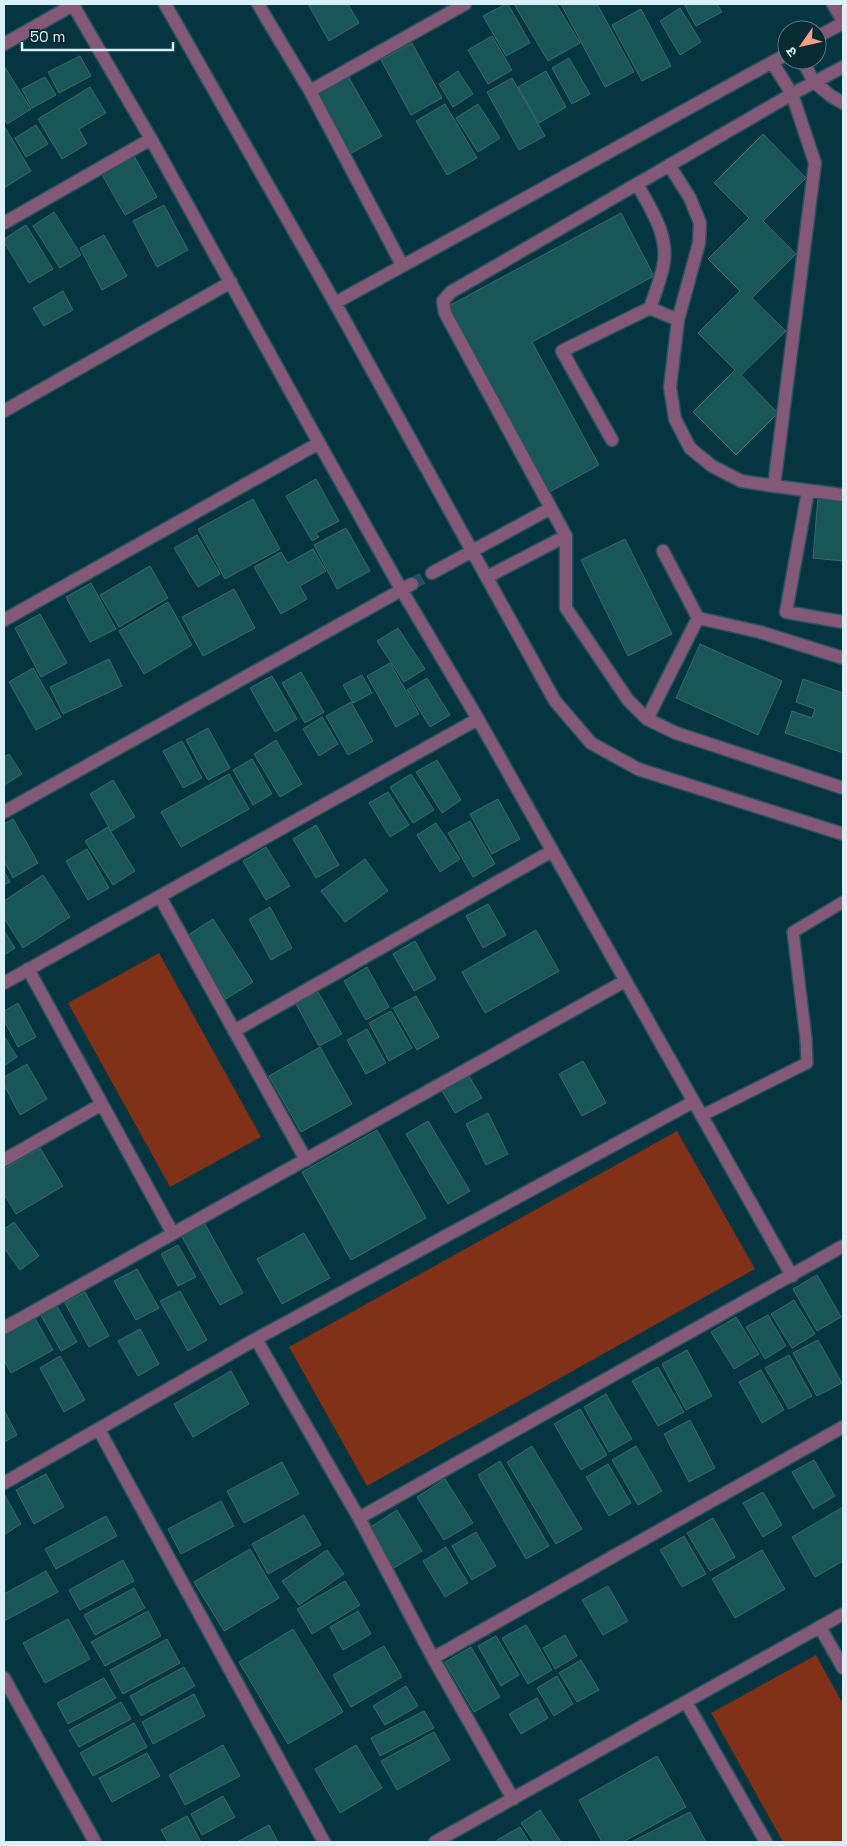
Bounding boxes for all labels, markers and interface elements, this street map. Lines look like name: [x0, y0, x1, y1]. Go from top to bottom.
scale bar: [22, 20, 174, 52]
north arrow: [777, 20, 827, 70]
text: 50 m: [30, 27, 65, 46]
text: उ: [781, 43, 801, 61]

